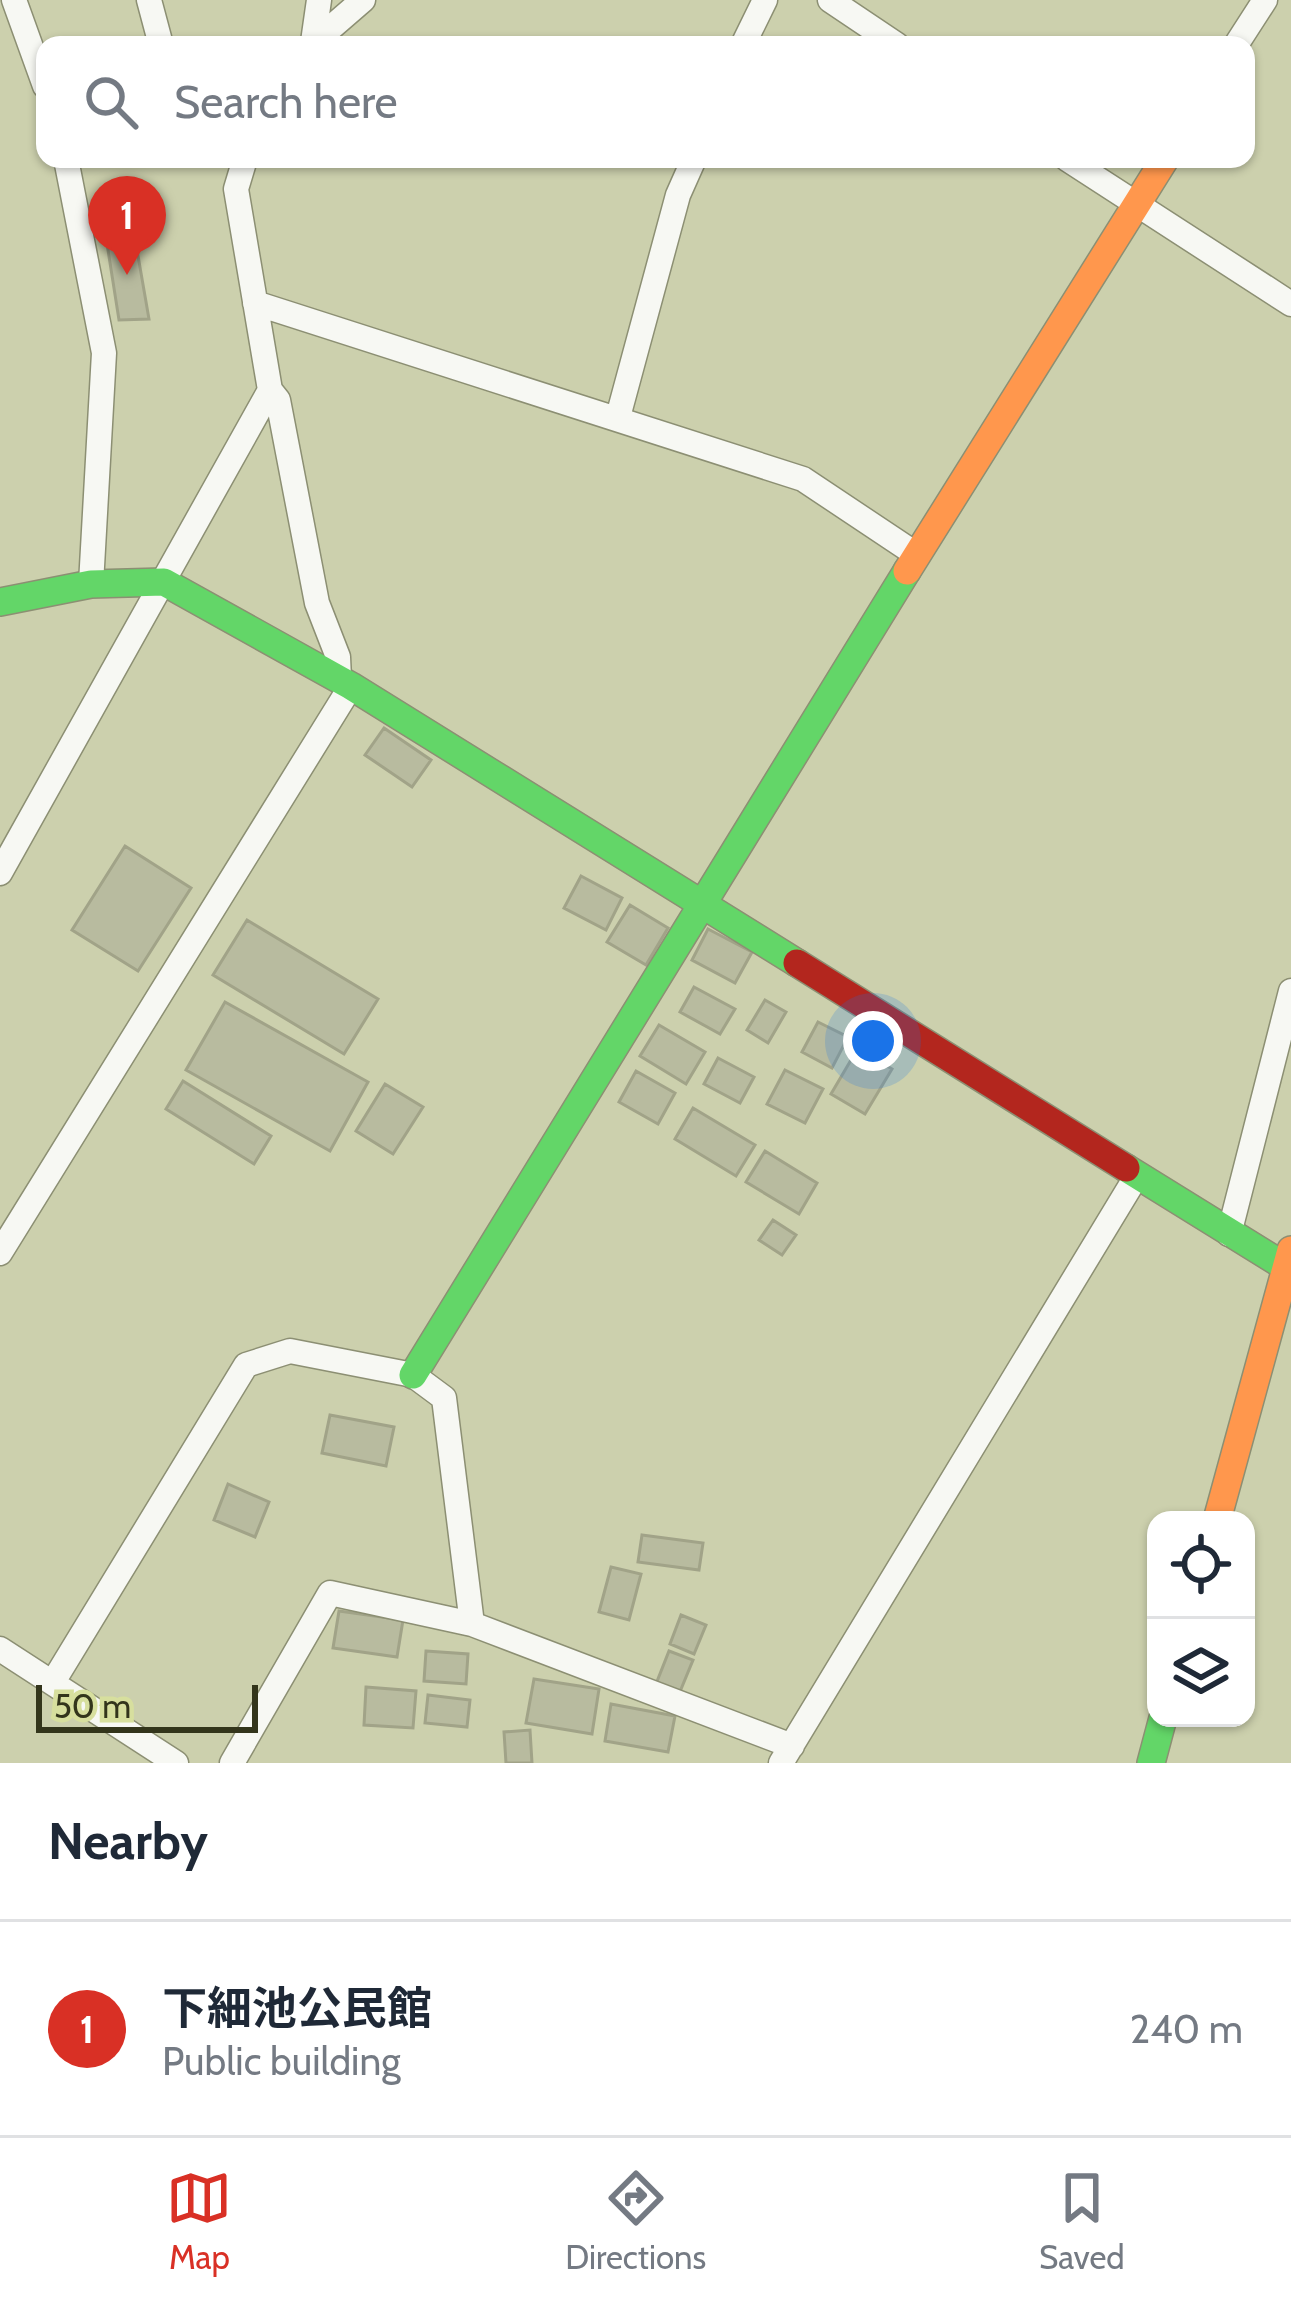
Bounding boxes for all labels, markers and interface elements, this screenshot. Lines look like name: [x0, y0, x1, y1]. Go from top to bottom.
search box: [36, 36, 1255, 168]
icon: search: [78, 69, 144, 135]
text: Search here: [174, 75, 398, 129]
pin: 1: [88, 176, 166, 275]
your location: [843, 1011, 903, 1071]
map controls: [1147, 1511, 1255, 1727]
button: locate: [1147, 1511, 1255, 1619]
button: layers: [1147, 1619, 1255, 1727]
scale bar: [36, 1679, 258, 1732]
text: 50 m: [54, 1686, 131, 1726]
text: Nearby: [48, 1810, 208, 1872]
text: 下細池公民館: [162, 1981, 432, 2035]
text: 1: [80, 2005, 94, 2053]
text: 240 m: [1130, 2005, 1243, 2053]
text: Public building: [162, 2037, 401, 2085]
tab: Map: [166, 2165, 232, 2277]
tab: Directions: [565, 2165, 706, 2277]
tab: Saved: [1039, 2165, 1125, 2277]

